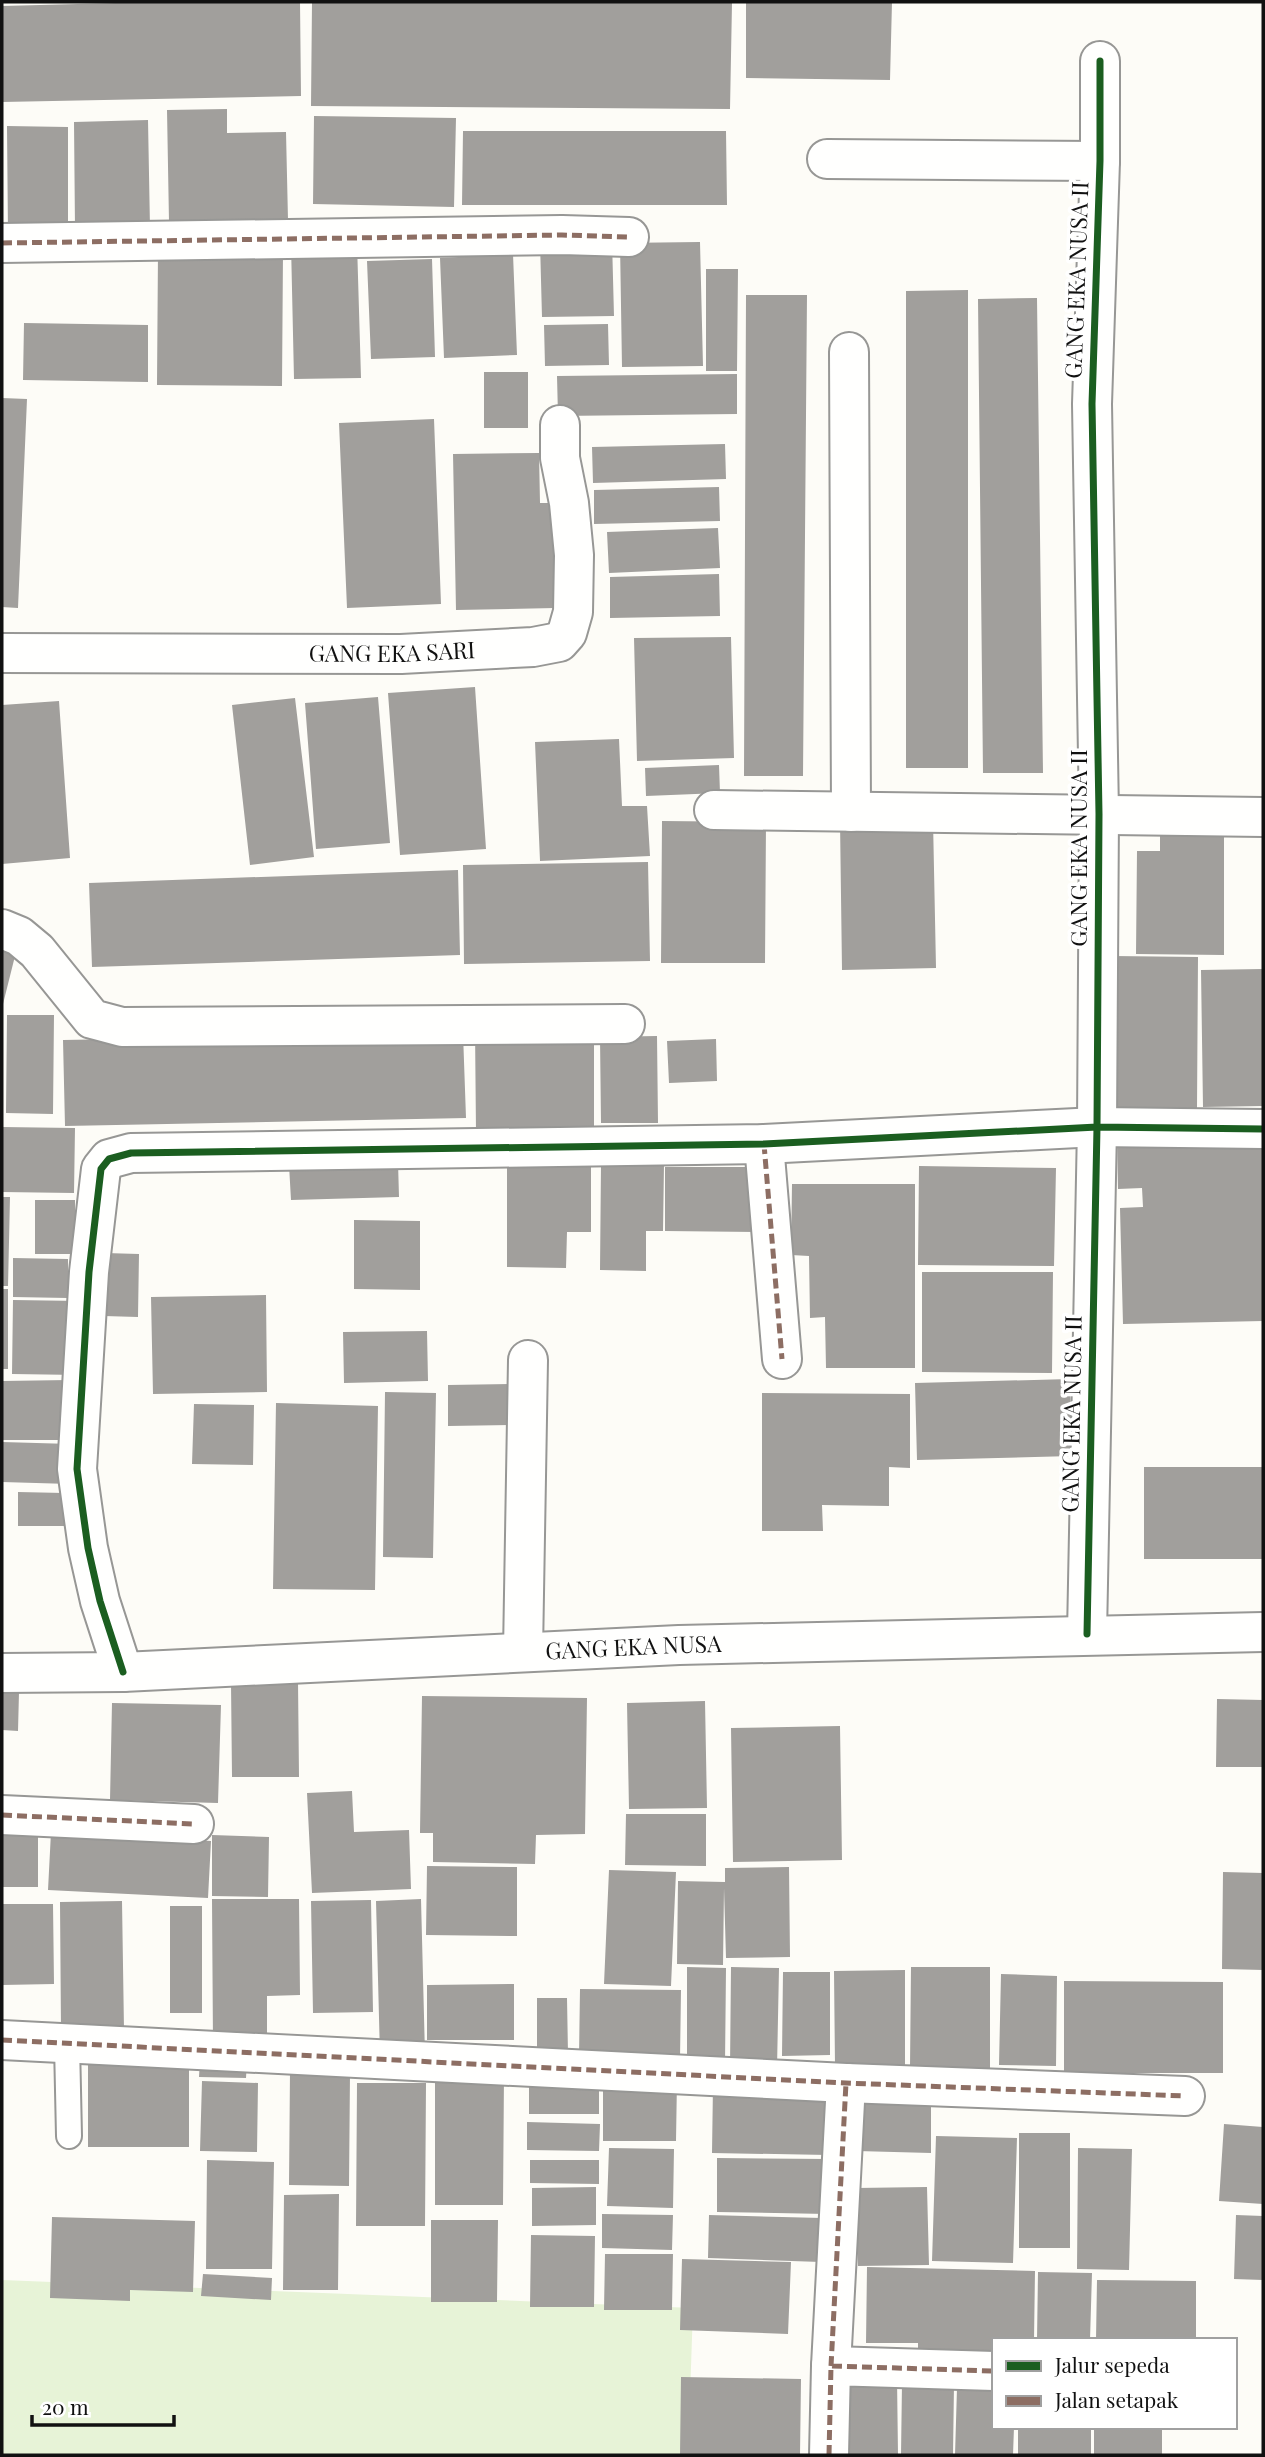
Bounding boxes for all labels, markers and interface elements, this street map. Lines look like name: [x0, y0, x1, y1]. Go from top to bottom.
street label: GANG EKA NUSA II: [1057, 181, 1094, 379]
street label: GANG EKA SARI: [309, 633, 476, 668]
street label: GANG EKA NUSA II: [1062, 749, 1093, 947]
street label: GANG EKA NUSA II: [1053, 1315, 1088, 1513]
street label: GANG EKA NUSA: [545, 1627, 722, 1665]
legend: [992, 2338, 1237, 2429]
text: Jalur sepeda: [1054, 2350, 1170, 2378]
scale bar: [32, 2384, 173, 2428]
text: Jalan setapak: [1054, 2385, 1179, 2413]
text: 20 m: [42, 2392, 89, 2420]

